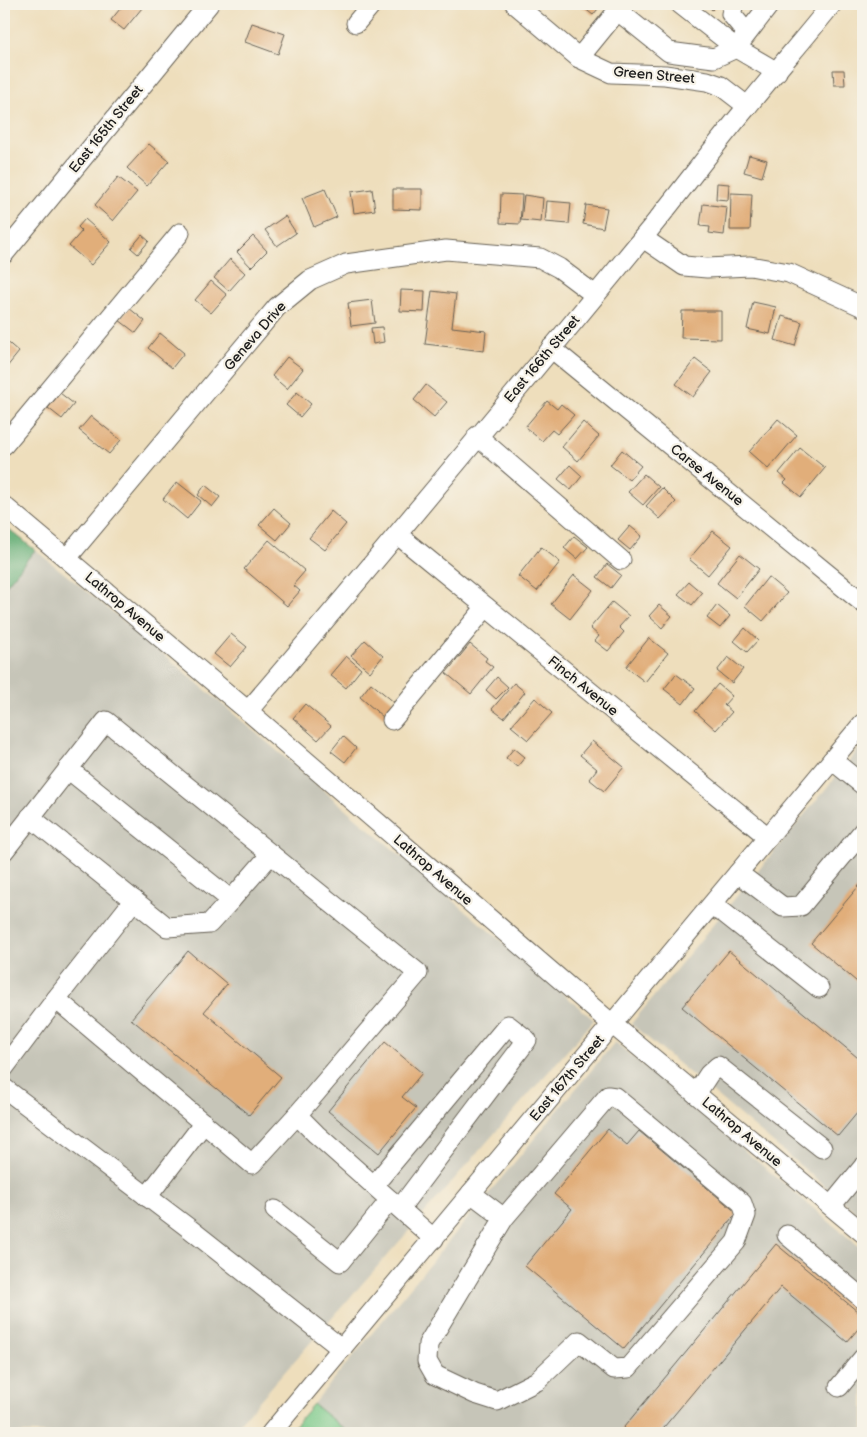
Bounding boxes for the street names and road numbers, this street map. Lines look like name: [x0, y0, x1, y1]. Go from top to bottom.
street label: Green Street: [613, 63, 696, 87]
street label: East 165th Street: [65, 81, 147, 176]
street label: Geneva Drive: [220, 298, 290, 374]
street label: East 166th Street: [501, 311, 584, 406]
street label: Carse Avenue: [667, 440, 747, 510]
street label: Lathrop Avenue: [82, 569, 168, 645]
street label: Finch Avenue: [544, 652, 622, 720]
street label: Lathrop Avenue: [390, 831, 476, 909]
street label: East 167th Street: [526, 1031, 608, 1124]
street label: Lathrop Avenue: [699, 1094, 785, 1170]

